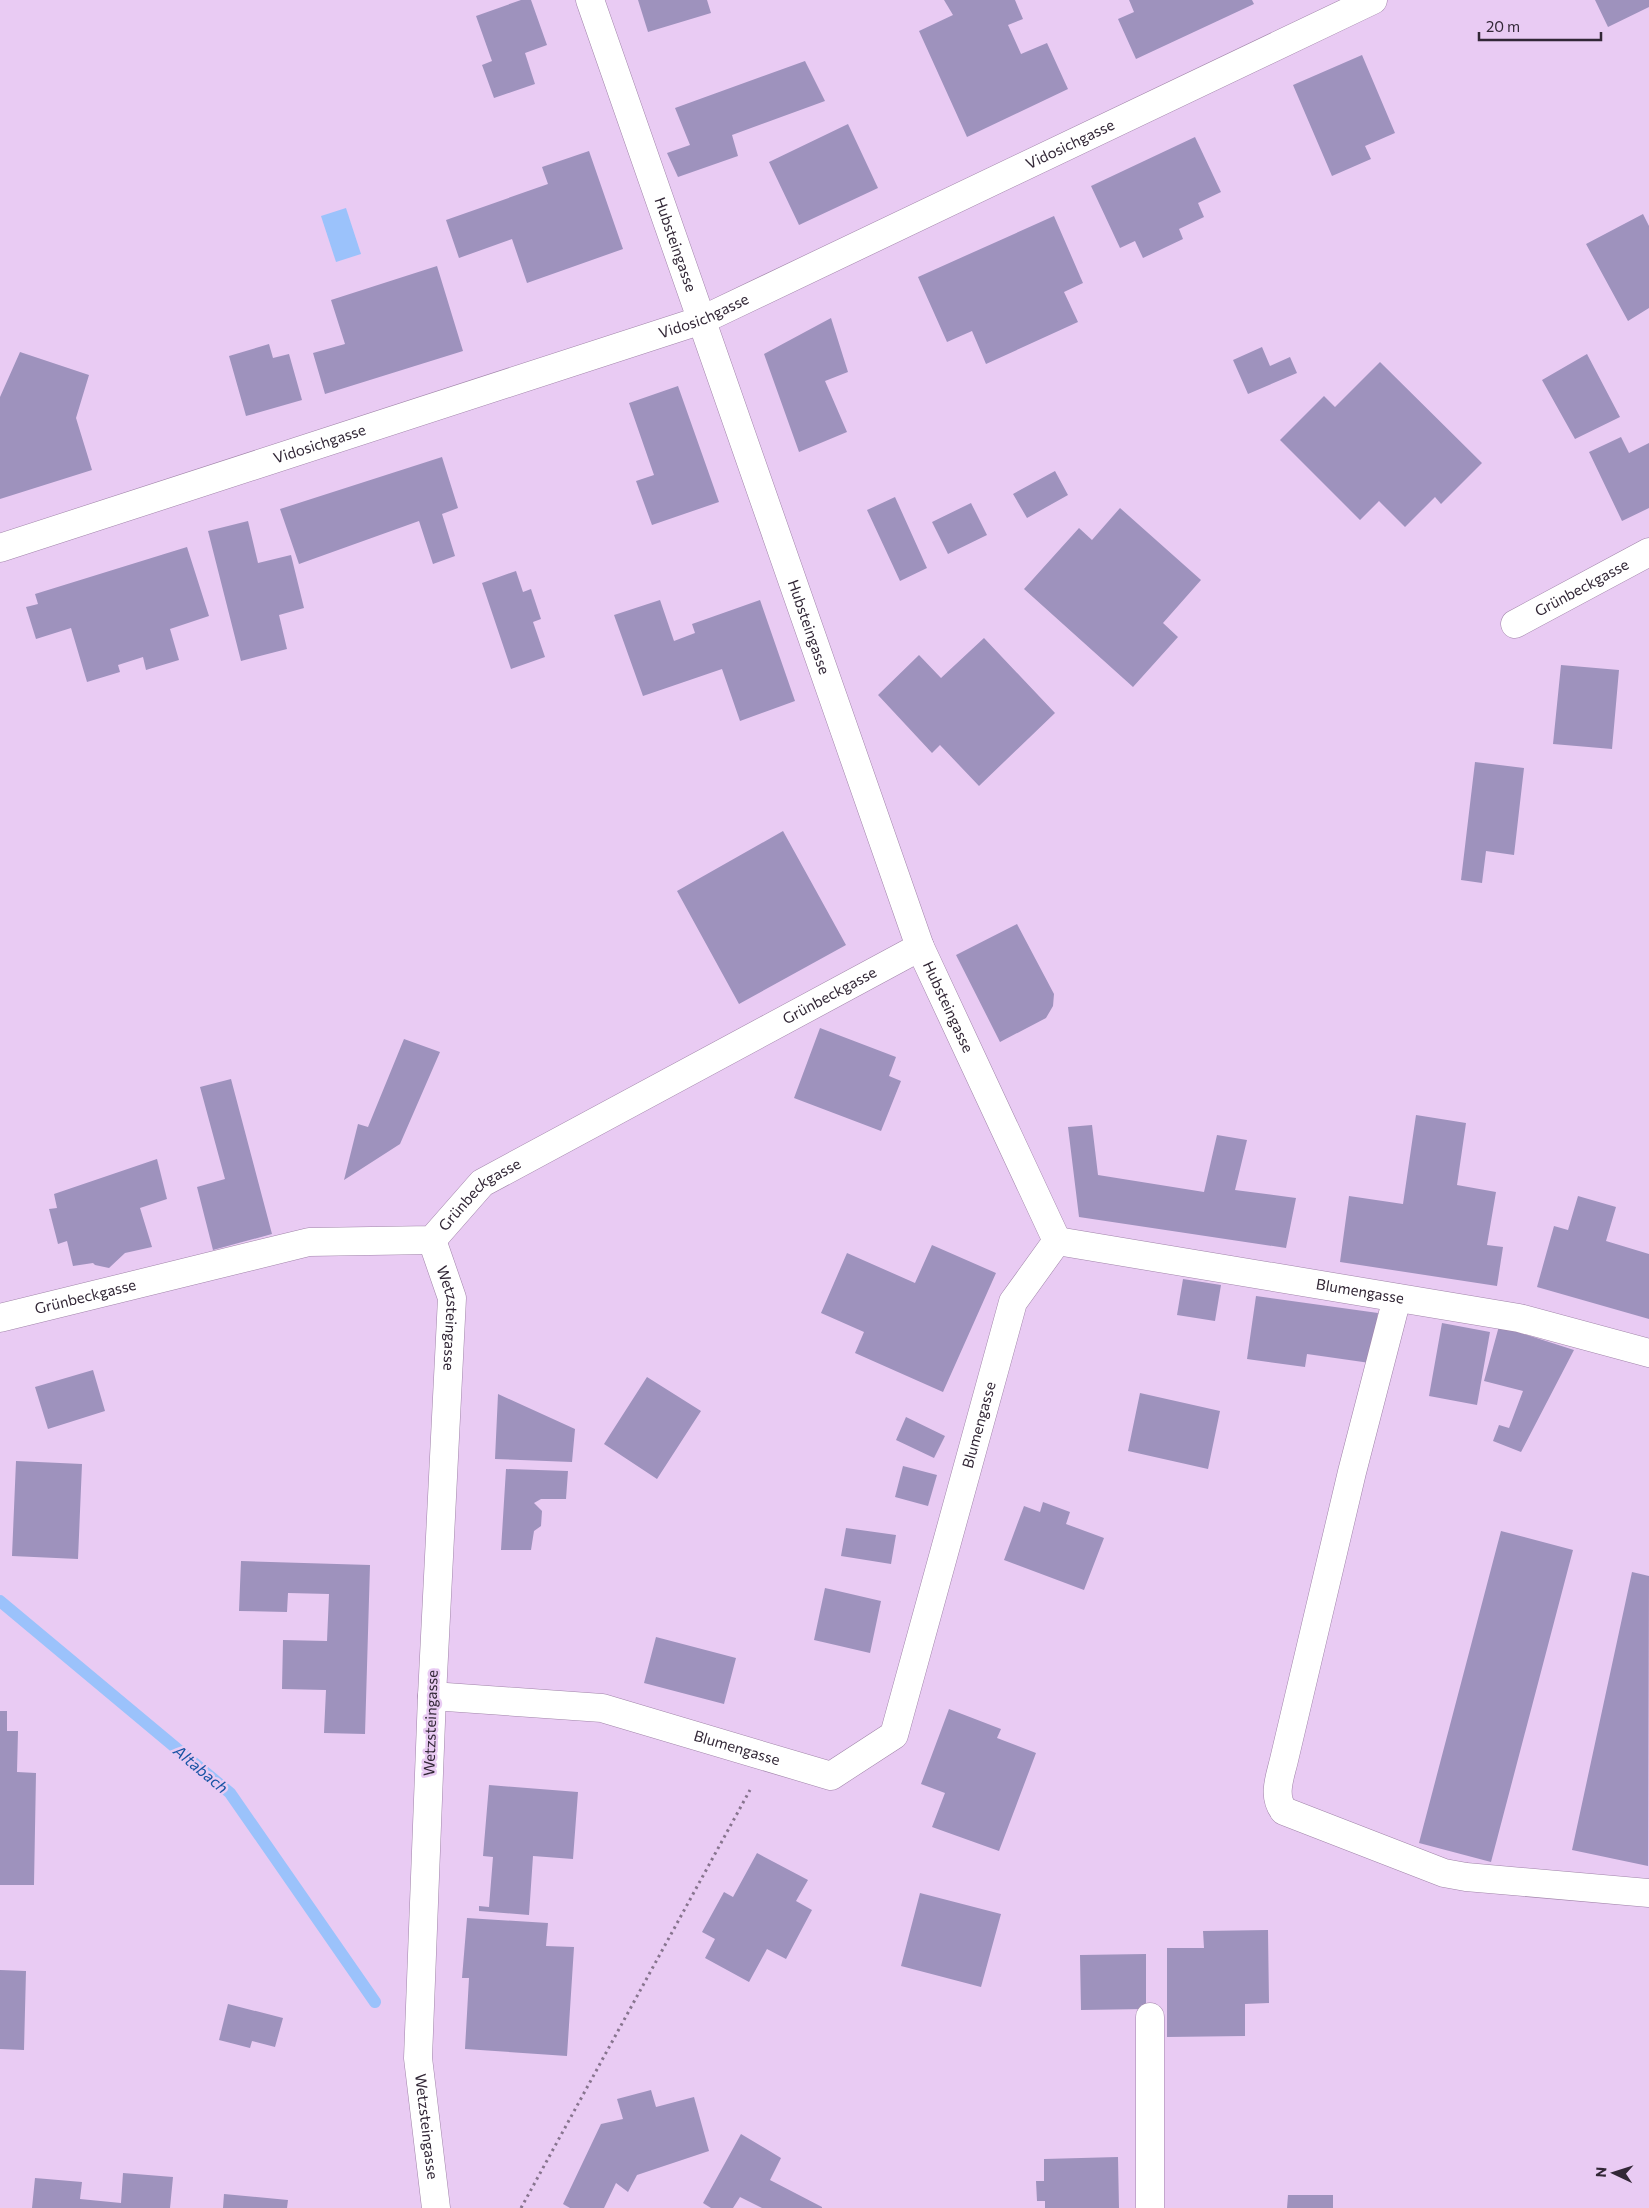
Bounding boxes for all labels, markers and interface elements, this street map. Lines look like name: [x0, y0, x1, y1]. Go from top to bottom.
scale bar: [1479, 10, 1602, 42]
text: 20 m: [1486, 17, 1520, 35]
street label: Vidosichgasse: [1023, 115, 1117, 172]
street label: Hubsteingasse: [651, 195, 701, 294]
street label: Vidosichgasse: [656, 289, 751, 342]
street label: Vidosichgasse: [271, 420, 368, 467]
street label: Grünbeckgasse: [1531, 555, 1632, 620]
street label: Hubsteingasse: [785, 577, 834, 676]
street label: Hubsteingasse: [920, 958, 978, 1055]
street label: Grünbeckgasse: [779, 962, 879, 1027]
street label: Grünbeckgasse: [434, 1154, 524, 1234]
street label: Wetzsteingasse: [434, 1263, 462, 1371]
street label: Blumengasse: [1315, 1274, 1406, 1307]
street label: Grünbeckgasse: [33, 1275, 138, 1317]
street label: Blumengasse: [958, 1379, 999, 1470]
street label: Wetzsteingasse: [419, 1669, 441, 1776]
street label: Blumengasse: [692, 1726, 782, 1768]
water label: Altabach: [170, 1740, 232, 1797]
street label: Wetzsteingasse: [412, 2072, 442, 2180]
north arrow: [1589, 2148, 1639, 2198]
text: N: [1592, 2166, 1609, 2178]

